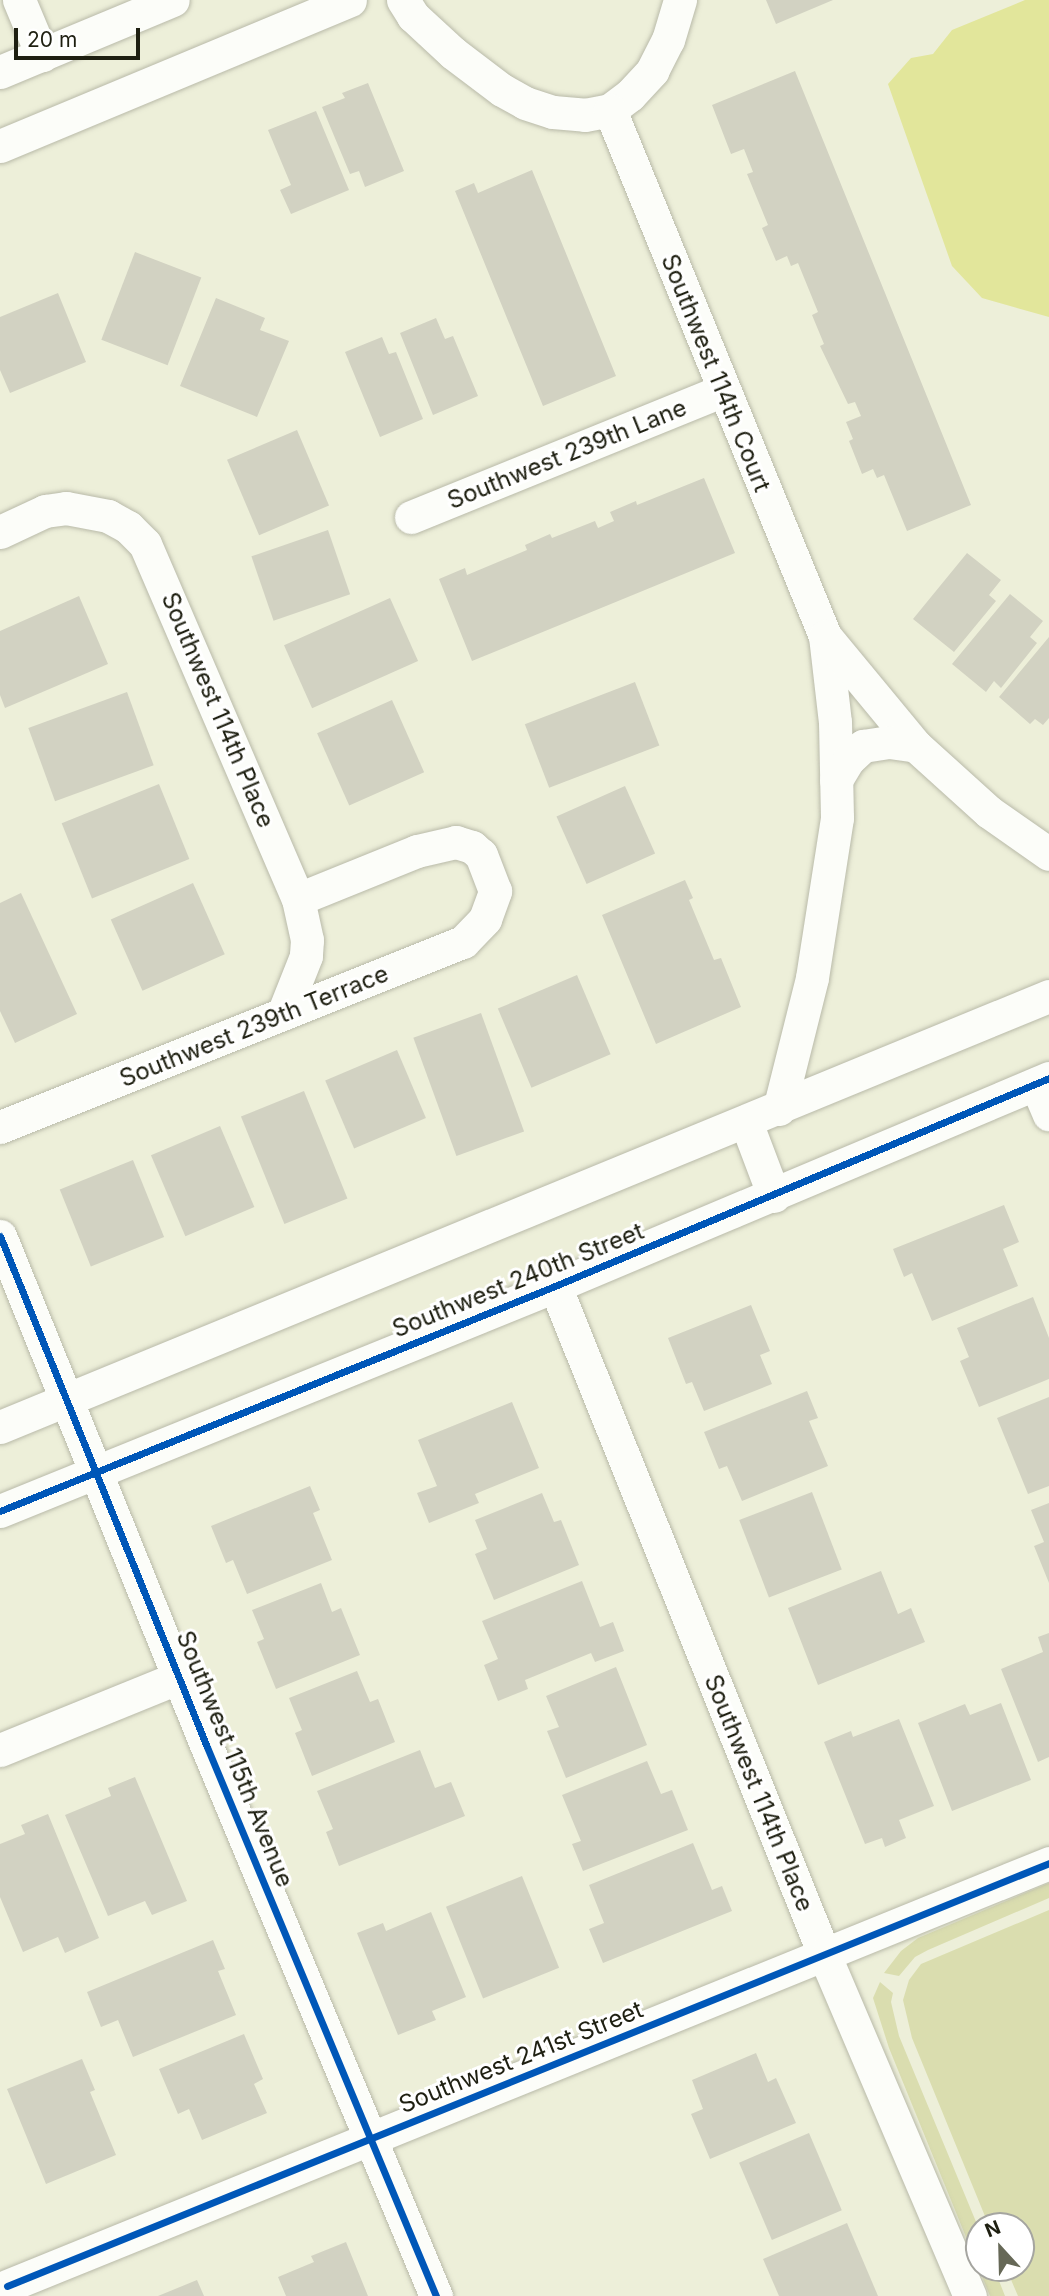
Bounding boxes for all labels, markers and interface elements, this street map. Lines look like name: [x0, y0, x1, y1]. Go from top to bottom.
scale bar: [18, 14, 144, 58]
text: 20 m: [27, 27, 77, 52]
street label: Southwest 114th Court: [655, 250, 777, 496]
street label: Southwest 239th Lane: [443, 393, 691, 515]
street label: Southwest 114th Place: [155, 588, 281, 832]
street label: Southwest 239th Terrace: [115, 959, 393, 1093]
street label: Southwest 240th Street: [388, 1216, 648, 1344]
street label: Southwest 115th Avenue: [170, 1627, 300, 1891]
street label: Southwest 114th Place: [698, 1670, 820, 1916]
street label: Southwest 241st Street: [395, 1995, 647, 2119]
north arrow: [965, 2212, 1035, 2282]
text: N: [982, 2216, 1004, 2242]

